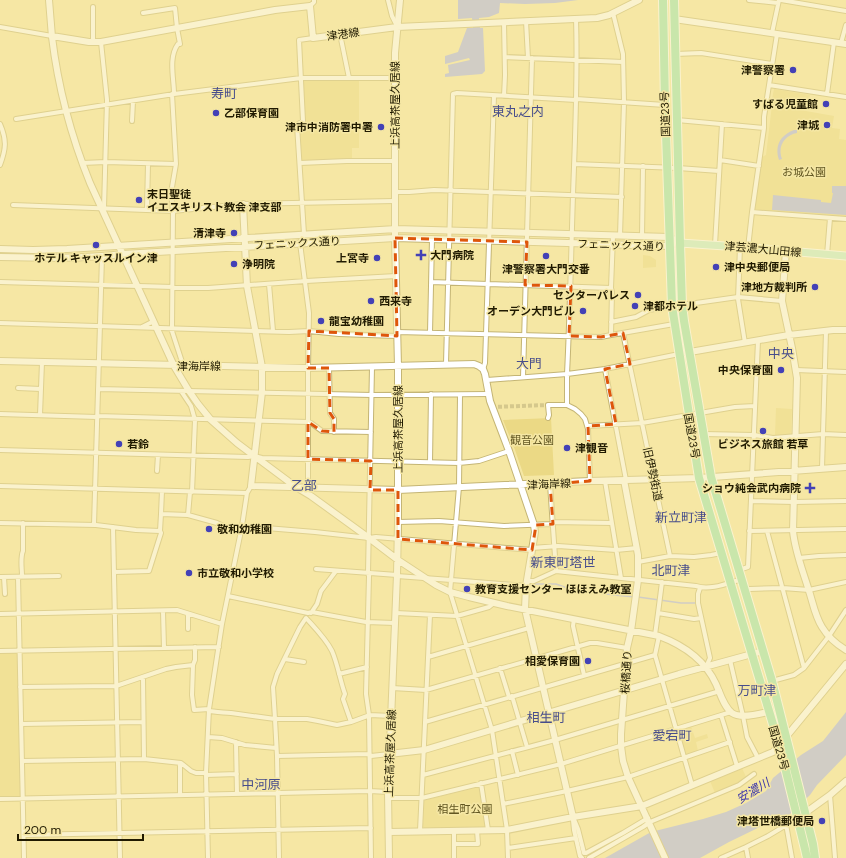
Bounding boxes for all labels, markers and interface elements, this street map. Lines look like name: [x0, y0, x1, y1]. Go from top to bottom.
street label: 津港線: [326, 25, 360, 43]
street label: 上浜高茶屋久居線: [388, 61, 402, 149]
place label: 津警察署: [741, 63, 785, 77]
marker: 津警察署: [788, 65, 798, 75]
district label: 寿町: [211, 85, 237, 102]
street label: 国道23号: [657, 91, 673, 137]
place label: すばる児童館: [752, 97, 818, 111]
marker: すばる児童館: [821, 99, 831, 109]
district label: 東丸之内: [492, 103, 544, 120]
place label: 乙部保育園: [224, 106, 279, 120]
marker: 乙部保育園: [211, 108, 221, 118]
place label: 津城: [797, 118, 820, 132]
place label: 津市中消防署中署: [285, 120, 373, 134]
marker: 津城: [822, 120, 832, 130]
marker: 津市中消防署中署: [376, 122, 386, 132]
park label: お城公園: [782, 165, 826, 179]
place label: 末日聖徒 イエスキリスト教会 津支部: [147, 187, 281, 214]
marker: 末日聖徒 イエスキリスト教会 津支部: [134, 195, 144, 205]
place label: 清津寺: [193, 226, 226, 240]
marker: 清津寺: [229, 228, 239, 238]
street label: フェニックス通り: [253, 234, 341, 252]
street label: フェニックス通り: [577, 236, 665, 254]
street label: 津芸濃大山田線: [724, 239, 802, 259]
marker: ホテル キャッスルイン津: [91, 240, 101, 250]
place label: 大門病院: [430, 248, 474, 262]
marker: 大門病院: [415, 249, 427, 261]
place label: ホテル キャッスルイン津: [34, 251, 158, 265]
place label: 上宮寺: [336, 251, 369, 265]
marker: 津警察署大門交番: [541, 251, 551, 261]
marker: 上宮寺: [372, 253, 382, 263]
place label: 浄明院: [242, 257, 275, 271]
marker: 浄明院: [229, 259, 239, 269]
place label: 津中央郵便局: [724, 260, 790, 274]
place label: 津警察署大門交番: [502, 262, 590, 276]
marker: 津中央郵便局: [711, 262, 721, 272]
place label: 津地方裁判所: [741, 280, 807, 294]
marker: 津地方裁判所: [810, 282, 820, 292]
place label: センターパレス: [553, 288, 630, 302]
marker: センターパレス: [633, 290, 643, 300]
place label: 西来寺: [379, 294, 412, 308]
marker: 西来寺: [366, 296, 376, 306]
place label: 津都ホテル: [643, 299, 698, 313]
marker: 津都ホテル: [630, 301, 640, 311]
place label: オーデン大門ビル: [487, 304, 575, 318]
marker: オーデン大門ビル: [578, 306, 588, 316]
place label: 龍宝幼稚園: [329, 314, 384, 328]
marker: 龍宝幼稚園: [316, 316, 326, 326]
district label: 中央: [768, 345, 794, 362]
district label: 大門: [516, 355, 542, 372]
street label: 津海岸線: [177, 359, 221, 373]
place label: 中央保育園: [718, 363, 773, 377]
marker: 中央保育園: [776, 365, 786, 375]
street label: 上浜高茶屋久居線: [391, 385, 405, 473]
street label: 国道23号: [681, 412, 703, 460]
marker: ビジネス旅館 若草: [758, 426, 768, 436]
park label: 観音公園: [510, 433, 554, 447]
place label: 若鈴: [127, 437, 149, 451]
place label: ビジネス旅館 若草: [718, 437, 808, 451]
marker: 若鈴: [114, 439, 124, 449]
place label: 津観音: [575, 441, 608, 455]
marker: 津観音: [562, 443, 572, 453]
street label: 旧伊勢街道: [640, 446, 666, 502]
street label: 津海岸線: [527, 476, 571, 492]
district label: 乙部: [291, 477, 317, 494]
place label: ショウ純会武内病院: [702, 481, 801, 495]
marker: ショウ純会武内病院: [804, 482, 816, 494]
district label: 新立町津: [655, 509, 707, 526]
place label: 敬和幼稚園: [217, 522, 272, 536]
marker: 敬和幼稚園: [204, 524, 214, 534]
district label: 新東町塔世: [530, 554, 596, 571]
district label: 北町津: [651, 562, 691, 579]
place label: 市立敬和小学校: [197, 566, 274, 580]
marker: 市立敬和小学校: [184, 568, 194, 578]
place label: 教育支援センター ほほえみ教室: [475, 582, 632, 596]
marker: 教育支援センター ほほえみ教室: [462, 584, 472, 594]
street label: 桜橋通り: [617, 650, 635, 694]
place label: 相愛保育園: [525, 654, 580, 668]
marker: 相愛保育園: [583, 656, 593, 666]
district label: 万町津: [737, 682, 777, 699]
street label: 上浜高茶屋久居線: [381, 709, 399, 797]
district label: 相生町: [526, 709, 566, 726]
street label: 国道23号: [766, 724, 792, 772]
district label: 愛宕町: [652, 727, 692, 744]
water label: 安濃川: [733, 774, 774, 807]
district label: 中河原: [241, 776, 281, 793]
park label: 相生町公園: [438, 802, 493, 816]
place label: 津塔世橋郵便局: [737, 814, 814, 828]
scale bar: [18, 816, 143, 842]
marker: 津塔世橋郵便局: [817, 816, 827, 826]
text: 200 m: [24, 822, 61, 838]

